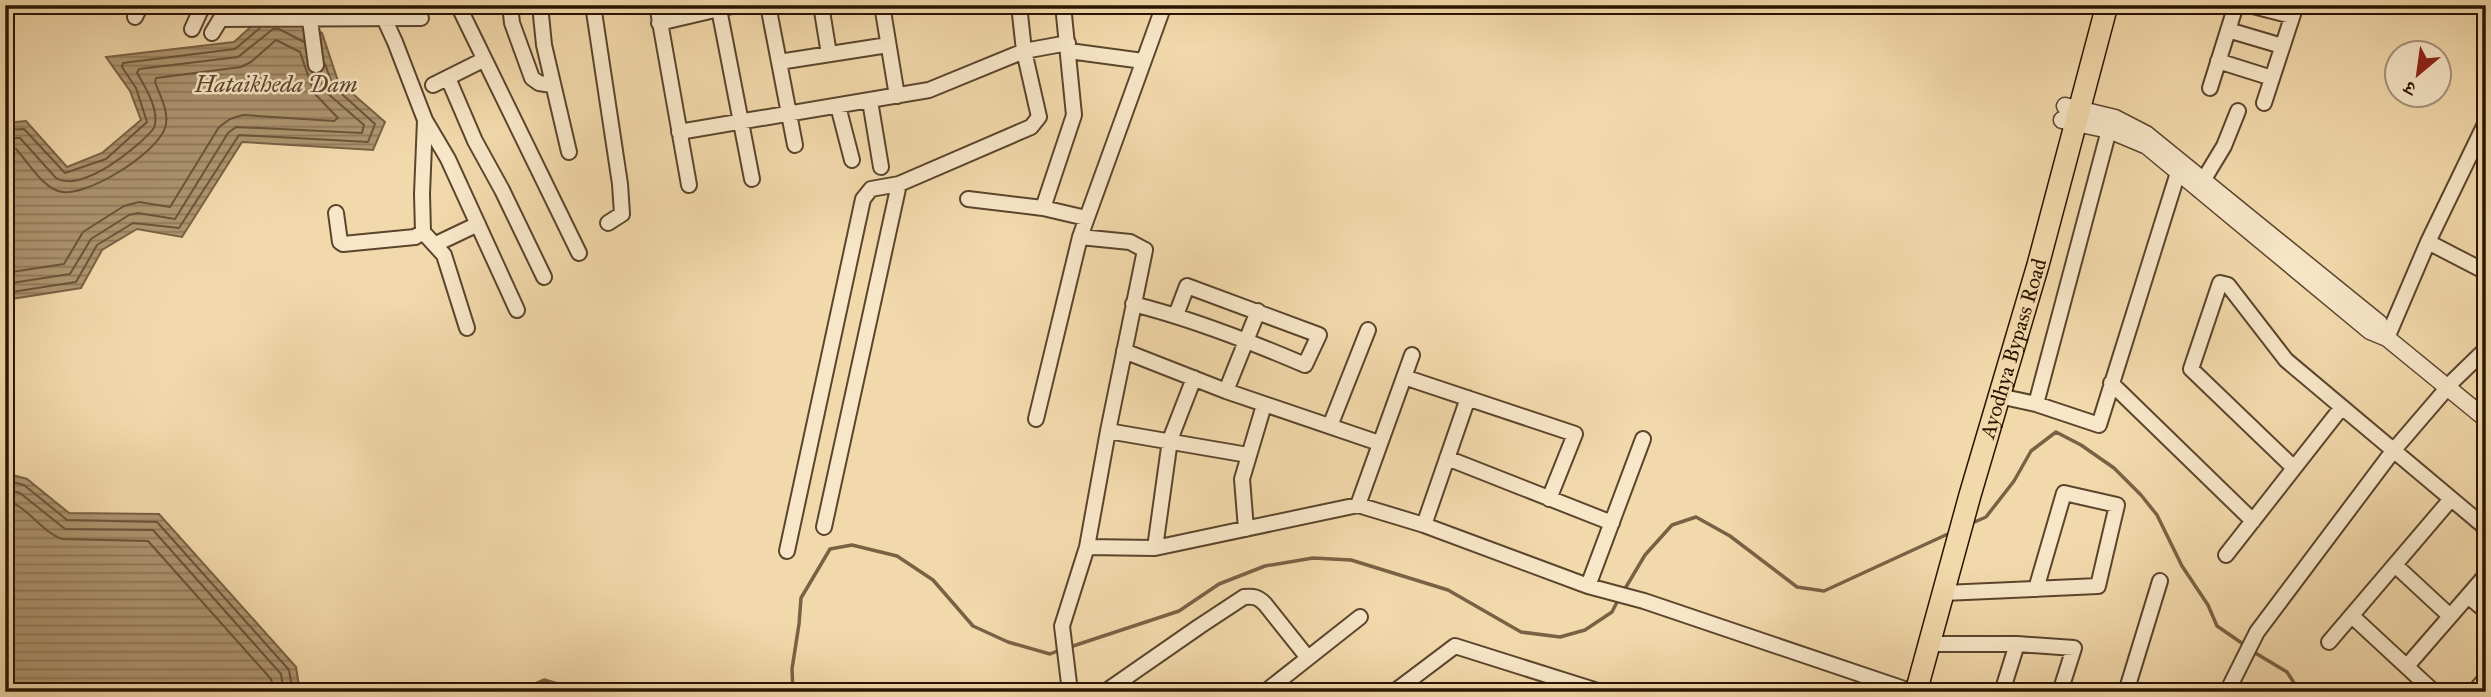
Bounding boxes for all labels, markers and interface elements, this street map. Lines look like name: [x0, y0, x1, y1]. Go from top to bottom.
north arrow: [2382, 38, 2452, 108]
water label: Hataikheda Dam: [194, 70, 358, 98]
text: उ: [2399, 75, 2422, 102]
street label: Ayodhya Bypass Road: [1974, 255, 2052, 443]

